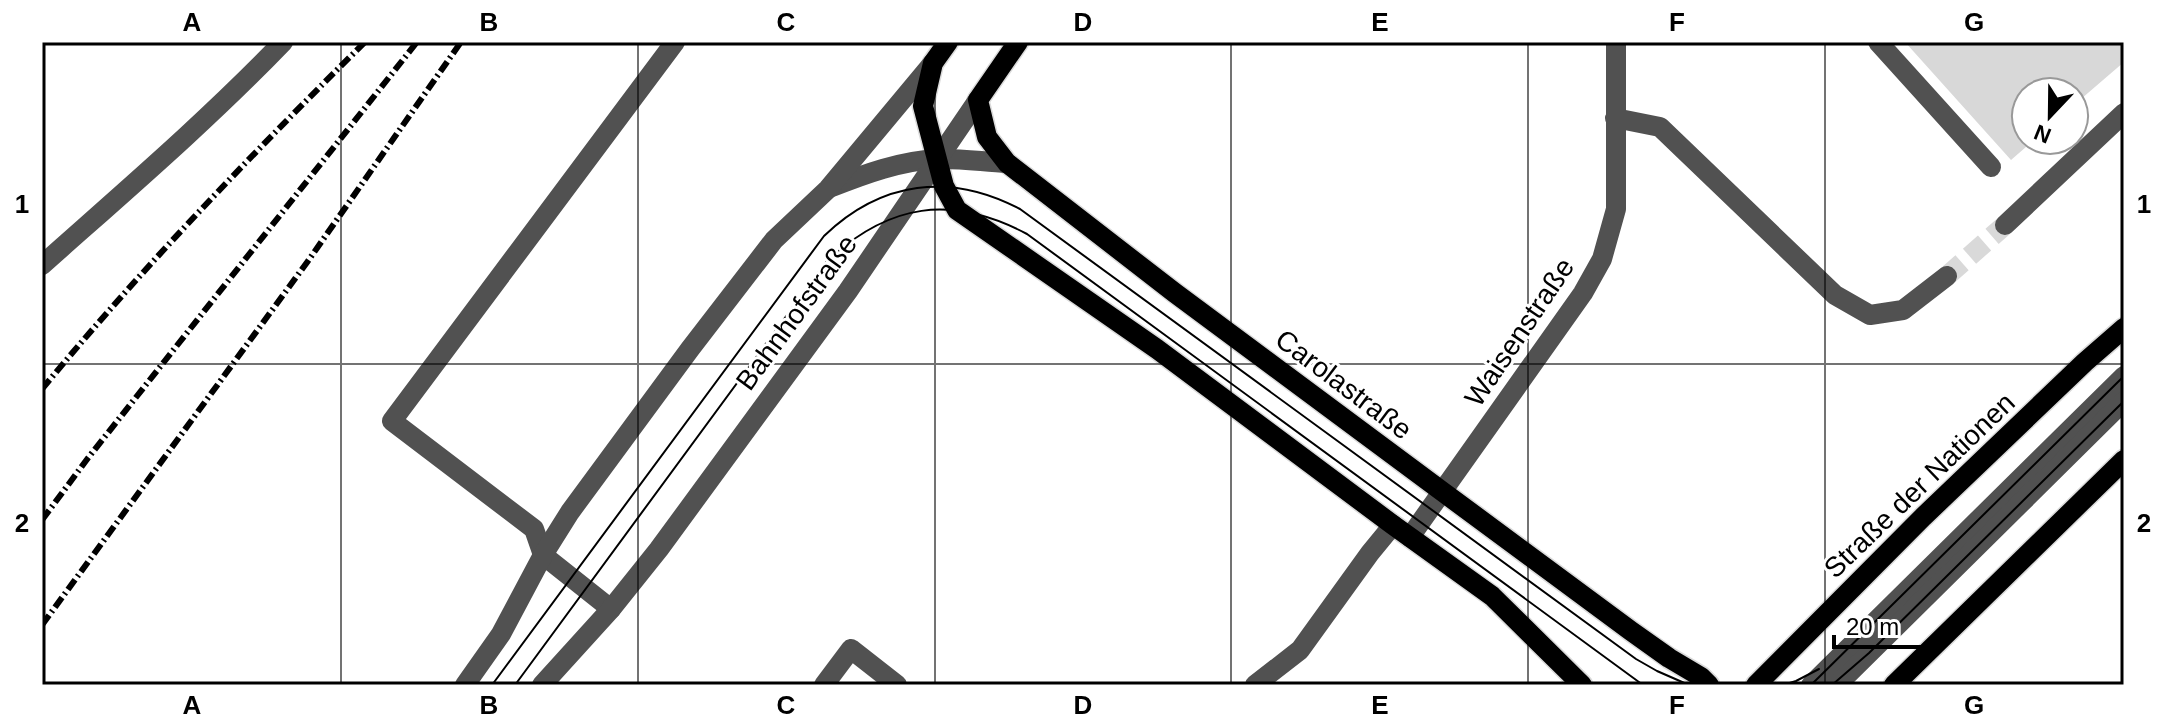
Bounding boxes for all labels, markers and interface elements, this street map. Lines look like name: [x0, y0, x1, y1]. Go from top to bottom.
text: A: [183, 7, 202, 37]
text: B: [480, 7, 498, 37]
text: C: [777, 7, 796, 37]
text: D: [1074, 7, 1092, 37]
text: E: [1371, 7, 1389, 37]
text: F: [1669, 7, 1685, 37]
text: G: [1964, 7, 1984, 37]
north arrow: [2010, 76, 2090, 156]
text: N: [2031, 120, 2055, 149]
text: 1: [15, 189, 29, 219]
text: 1: [2137, 189, 2151, 219]
street label: Bahnhofstraße: [730, 229, 863, 396]
street label: Waisenstraße: [1459, 252, 1580, 412]
street label: Carolastraße: [1270, 323, 1418, 445]
street label: Straße der Nationen: [1818, 387, 2021, 584]
text: 2: [15, 508, 29, 538]
text: 2: [2137, 508, 2151, 538]
scale bar: [1834, 599, 1938, 649]
text: 20 m: [1846, 613, 1899, 640]
text: A: [183, 690, 202, 720]
text: B: [480, 690, 498, 720]
text: C: [777, 690, 796, 720]
text: D: [1074, 690, 1092, 720]
text: E: [1371, 690, 1389, 720]
text: F: [1669, 690, 1685, 720]
text: G: [1964, 690, 1984, 720]

